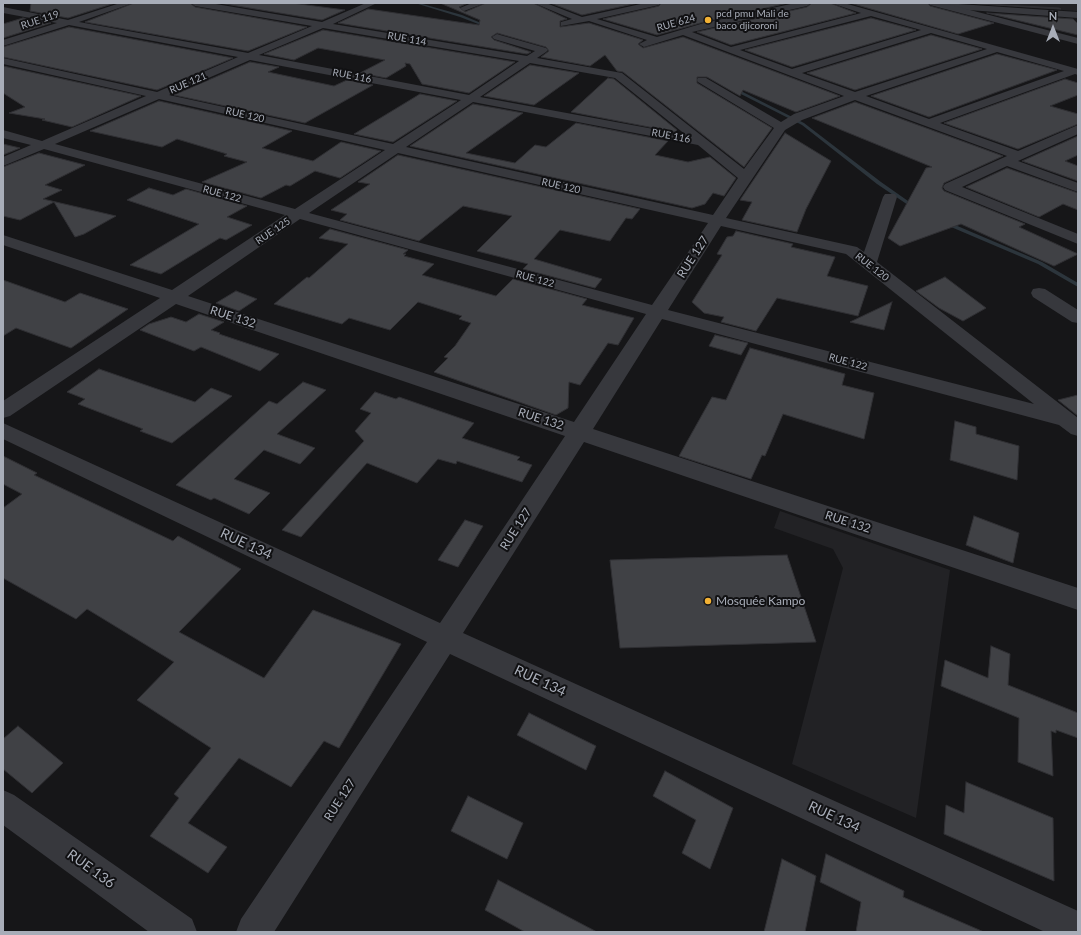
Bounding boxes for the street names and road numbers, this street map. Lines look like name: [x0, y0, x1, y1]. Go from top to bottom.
street label: RUE 119: [19, 8, 61, 32]
street label: RUE 624: [655, 12, 697, 34]
street label: RUE 114: [387, 30, 427, 48]
street label: RUE 116: [332, 66, 372, 86]
street label: RUE 121: [168, 70, 208, 96]
street label: RUE 120: [224, 105, 266, 125]
street label: RUE 116: [651, 126, 691, 146]
street label: RUE 120: [540, 176, 582, 196]
street label: RUE 122: [201, 183, 243, 205]
street label: RUE 125: [253, 215, 293, 247]
street label: RUE 127: [674, 233, 712, 281]
street label: RUE 120: [853, 250, 891, 284]
street label: RUE 122: [514, 268, 556, 290]
street label: RUE 132: [208, 303, 258, 331]
street label: RUE 122: [827, 351, 869, 373]
street label: RUE 132: [516, 405, 566, 433]
street label: RUE 127: [497, 505, 535, 553]
street label: RUE 132: [823, 508, 873, 536]
street label: RUE 134: [218, 525, 274, 563]
street label: RUE 134: [512, 662, 568, 700]
street label: RUE 127: [321, 776, 359, 824]
street label: RUE 134: [806, 798, 862, 836]
street label: RUE 136: [64, 846, 118, 892]

